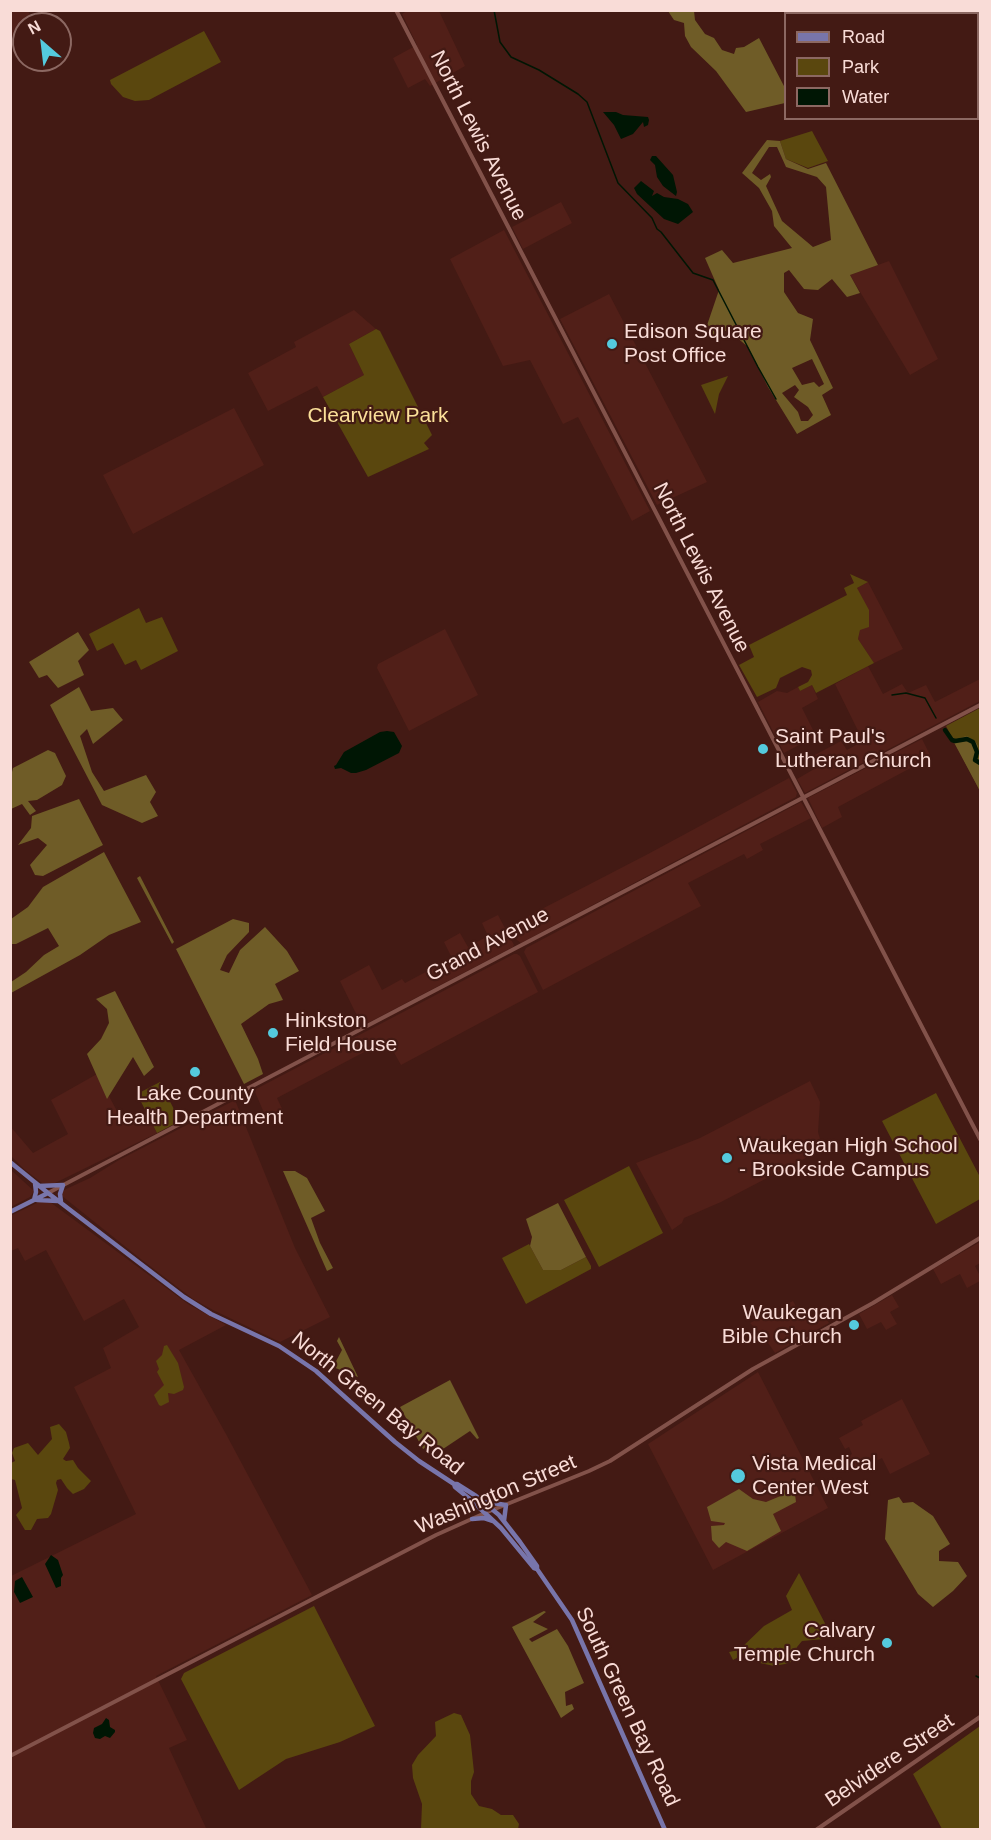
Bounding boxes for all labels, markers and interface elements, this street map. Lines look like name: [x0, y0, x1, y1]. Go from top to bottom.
north arrow: [12, 12, 72, 72]
legend: [784, 12, 979, 120]
text: N: [25, 17, 43, 38]
text: Road: [842, 27, 885, 47]
street label: North Lewis Avenue: [424, 47, 532, 225]
text: Park: [842, 57, 879, 77]
text: Water: [842, 87, 889, 107]
place label: Edison Square Post Office: [624, 319, 762, 369]
marker: Edison Square Post Office: [605, 337, 619, 351]
park label: Clearview Park: [307, 403, 449, 429]
street label: North Lewis Avenue: [647, 479, 755, 657]
place label: Saint Paul's Lutheran Church: [775, 724, 931, 774]
marker: Saint Paul's Lutheran Church: [756, 742, 770, 756]
street label: Grand Avenue: [422, 902, 554, 988]
place label: Hinkston Field House: [285, 1008, 397, 1058]
marker: Hinkston Field House: [266, 1026, 280, 1040]
marker: Lake County Health Department: [188, 1065, 202, 1079]
place label: Lake County Health Department: [107, 1081, 283, 1131]
place label: Waukegan High School - Brookside Campus: [739, 1133, 958, 1183]
marker: Waukegan High School - Brookside Campus: [720, 1151, 734, 1165]
place label: Waukegan Bible Church: [722, 1300, 842, 1350]
marker: Waukegan Bible Church: [847, 1318, 861, 1332]
street label: North Green Bay Road: [286, 1327, 468, 1481]
street label: Washington Street: [412, 1450, 580, 1540]
place label: Vista Medical Center West: [752, 1451, 877, 1501]
marker: Vista Medical Center West: [729, 1467, 747, 1485]
street label: South Green Bay Road: [570, 1603, 684, 1811]
place label: Calvary Temple Church: [734, 1618, 875, 1668]
marker: Calvary Temple Church: [880, 1636, 894, 1650]
street label: Belvidere Street: [821, 1709, 959, 1813]

